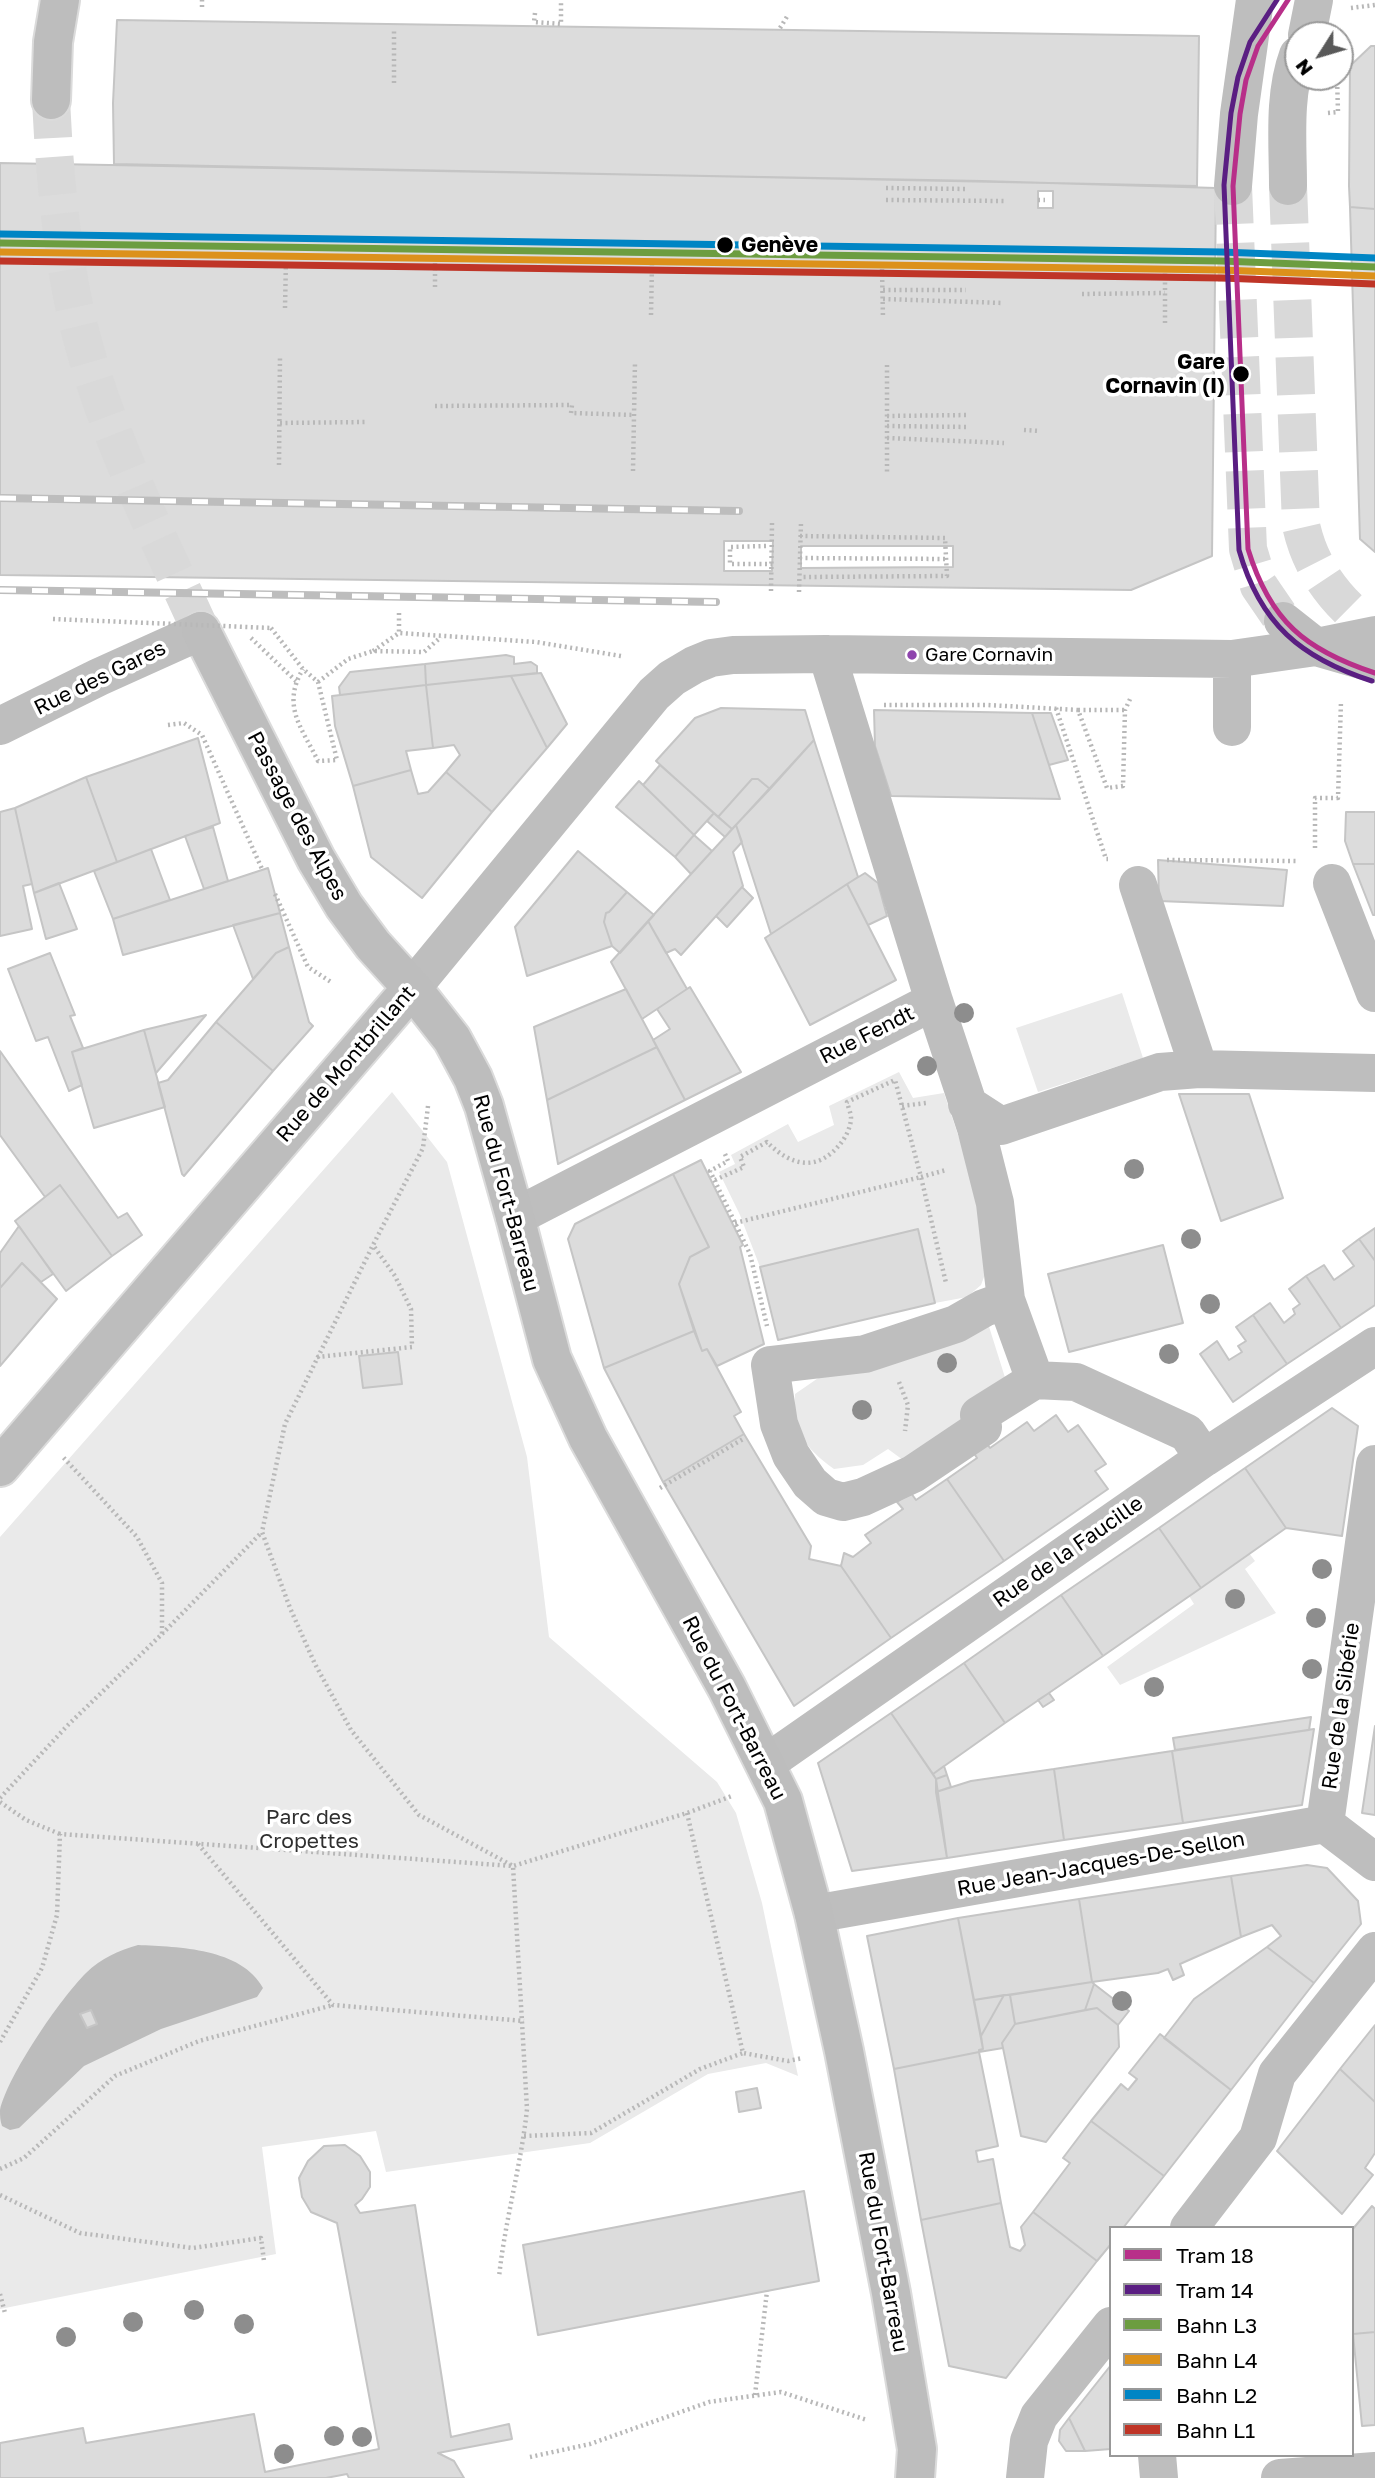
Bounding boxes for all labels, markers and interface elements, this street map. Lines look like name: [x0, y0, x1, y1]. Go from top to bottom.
north arrow: [1284, 21, 1354, 91]
text: N: [1290, 55, 1317, 80]
place label: Genève: [741, 232, 818, 258]
marker: Genève: [715, 235, 735, 255]
place label: Gare Cornavin (I): [1105, 349, 1225, 399]
marker: Gare Cornavin (I): [1231, 364, 1251, 384]
street label: Rue des Gares: [30, 635, 170, 721]
place label: Gare Cornavin: [925, 644, 1053, 666]
marker: Gare Cornavin: [905, 648, 919, 662]
street label: Passage des Alpes: [242, 727, 352, 905]
street label: Rue de Montbrillant: [271, 981, 421, 1147]
street label: Rue Fendt: [816, 1000, 918, 1070]
street label: Rue du Fort-Barreau: [468, 1092, 544, 1294]
street label: Rue de la Faucille: [988, 1491, 1148, 1613]
street label: Rue du Fort-Barreau: [677, 1612, 791, 1804]
street label: Rue de la Sibérie: [1317, 1621, 1365, 1791]
park label: Parc des Cropettes: [259, 1804, 359, 1854]
street label: Rue Jean-Jacques-De-Sellon: [955, 1826, 1247, 1902]
street label: Rue du Fort-Barreau: [853, 2150, 913, 2354]
legend: [1109, 2226, 1354, 2457]
text: Tram 18: [1176, 2242, 1254, 2268]
text: Tram 14: [1176, 2277, 1254, 2303]
text: Bahn L3: [1176, 2312, 1257, 2338]
text: Bahn L4: [1176, 2347, 1258, 2373]
text: Bahn L2: [1176, 2382, 1257, 2408]
text: Bahn L1: [1176, 2417, 1255, 2443]

